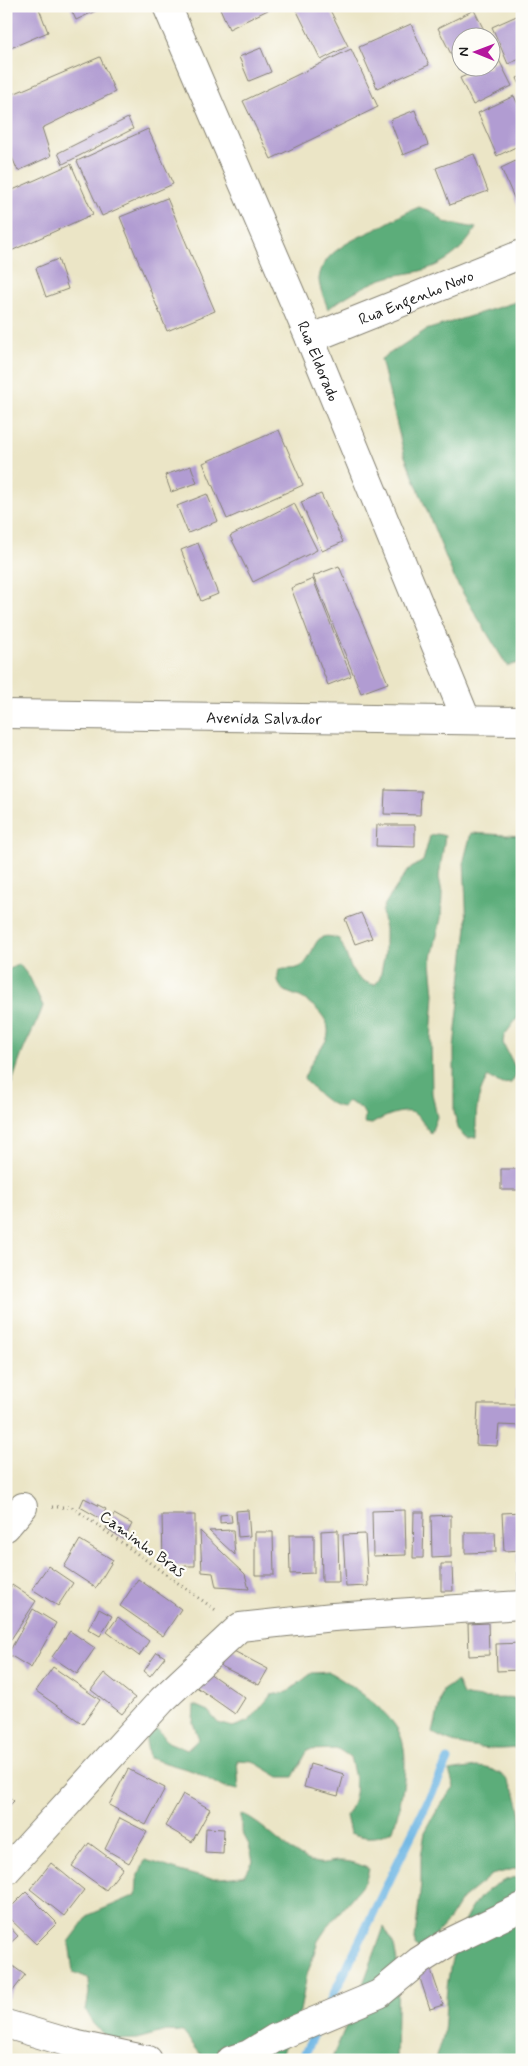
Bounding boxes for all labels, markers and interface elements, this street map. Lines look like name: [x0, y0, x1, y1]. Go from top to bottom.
north arrow: [450, 28, 500, 78]
text: N: [455, 47, 473, 57]
street label: Rua Engenho Novo: [356, 265, 477, 330]
street label: Rua Eldorado: [291, 318, 343, 405]
street label: Avenida Salvador: [206, 708, 322, 730]
street label: Caminho Bras: [95, 1506, 189, 1582]

